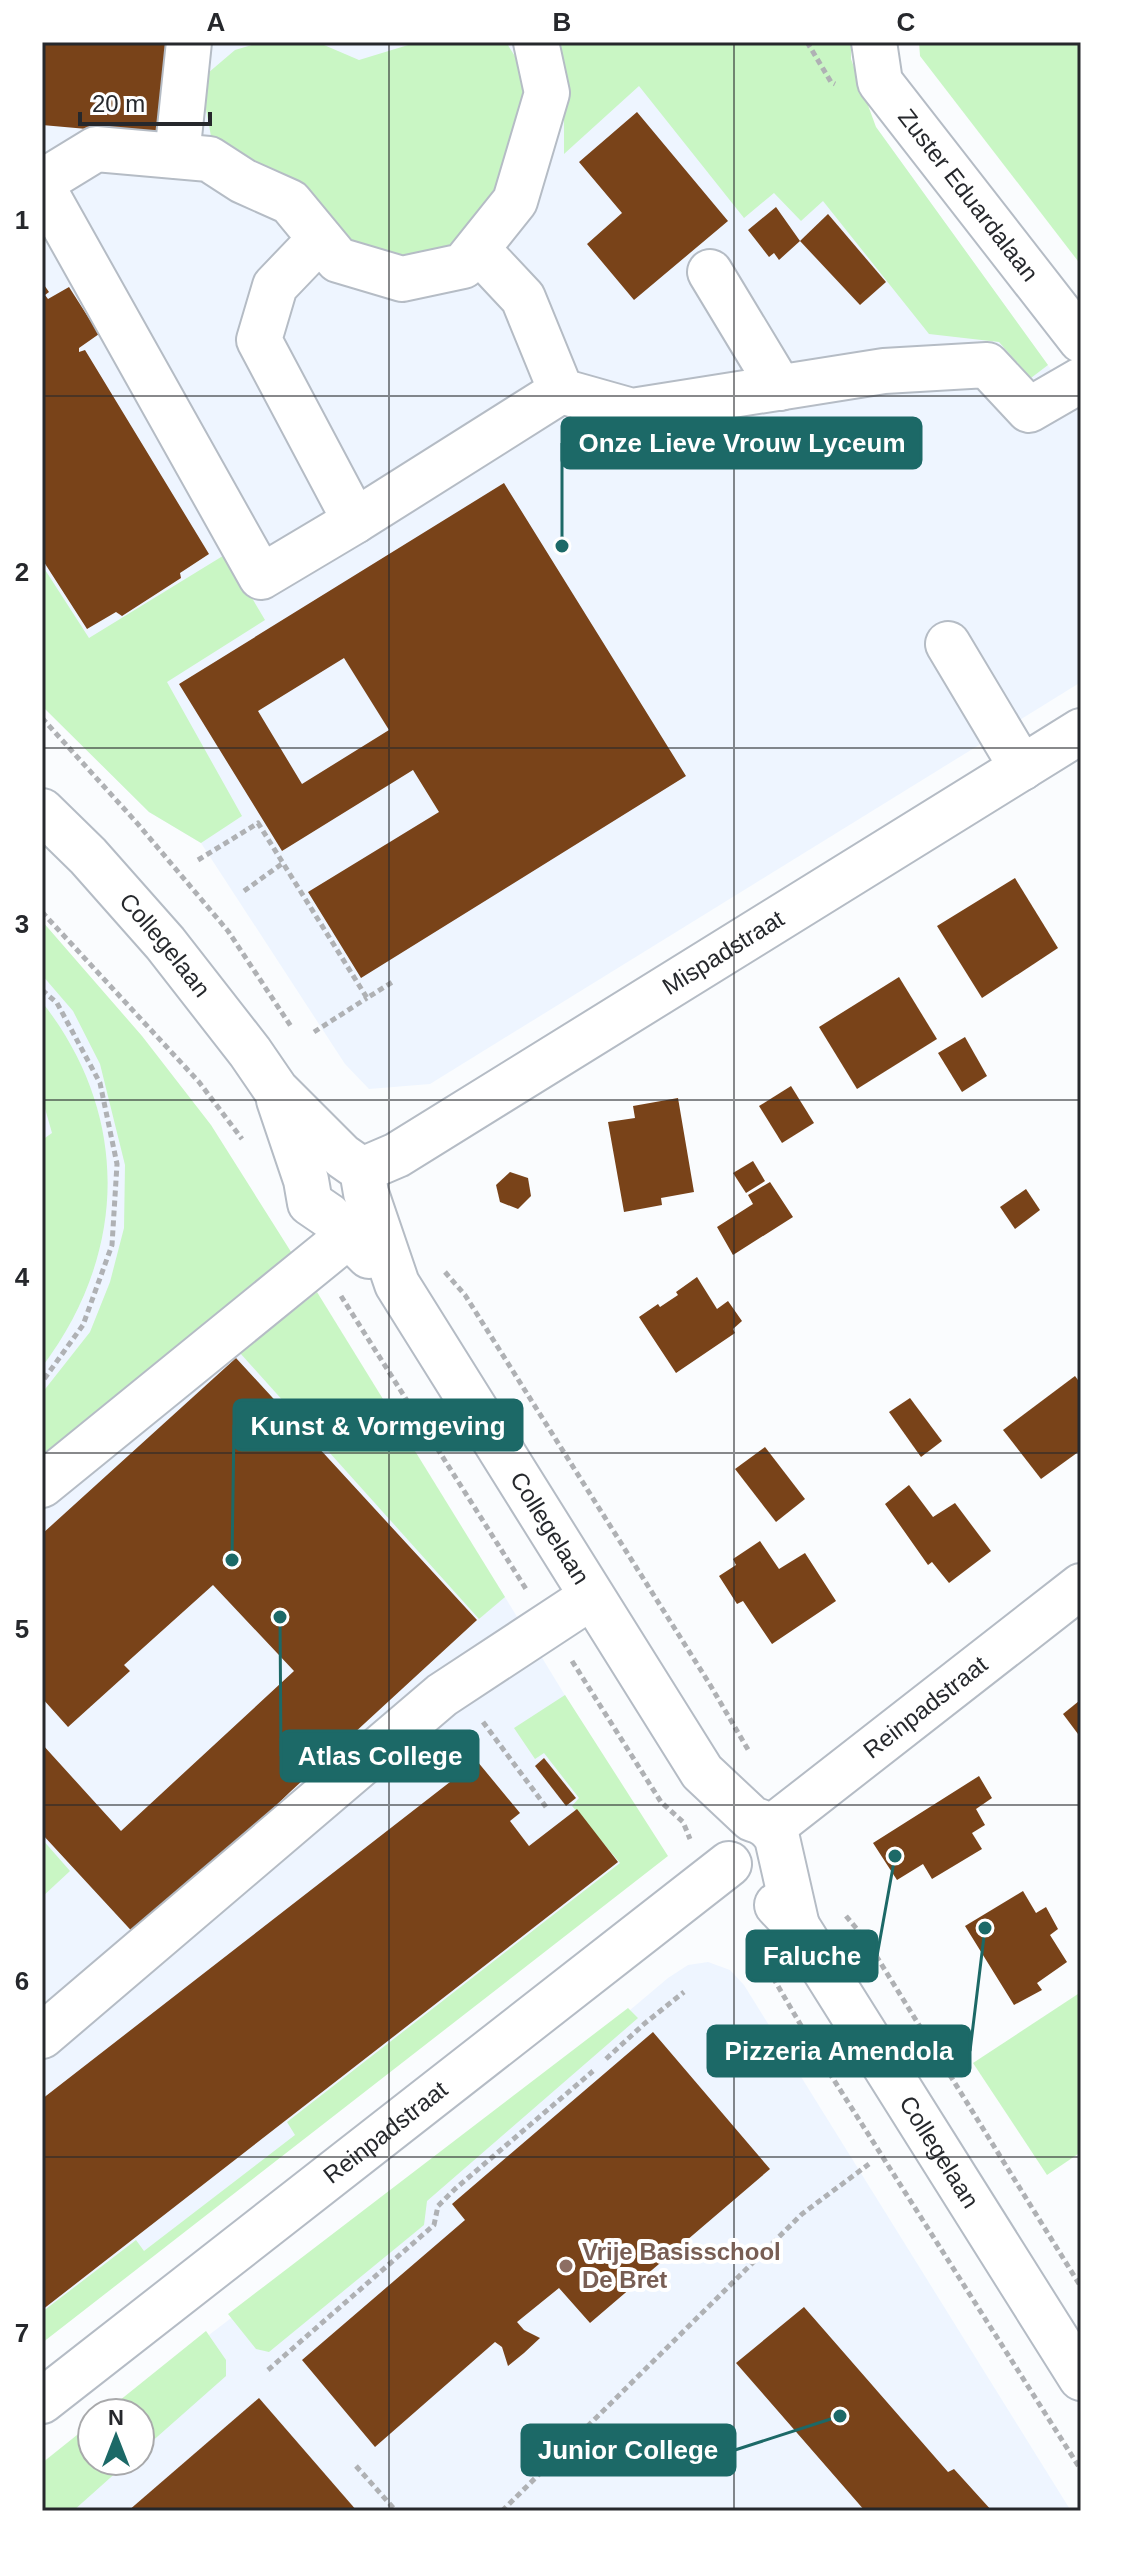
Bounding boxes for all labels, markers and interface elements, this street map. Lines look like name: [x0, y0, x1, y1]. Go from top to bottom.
text: A: [207, 7, 226, 37]
text: B: [553, 7, 571, 37]
text: C: [897, 7, 916, 37]
scale bar: [80, 76, 210, 126]
text: 20 m: [92, 90, 145, 117]
street label: Zuster Eduardalaan: [893, 103, 1044, 286]
text: 1: [15, 205, 29, 235]
callout: Onze Lieve Vrouw Lyceum: [562, 418, 921, 468]
text: Onze Lieve Vrouw Lyceum: [578, 428, 906, 458]
text: 2: [15, 557, 29, 587]
street label: Collegelaan: [114, 887, 216, 1002]
street label: Mispadstraat: [658, 904, 789, 1000]
text: 3: [15, 909, 29, 939]
text: 4: [15, 1262, 30, 1292]
callout: Kunst & Vormgeving: [234, 1400, 522, 1450]
text: Kunst & Vormgeving: [250, 1411, 506, 1441]
street label: Collegelaan: [505, 1467, 595, 1589]
text: 5: [15, 1614, 29, 1644]
street label: Reinpadstraat: [858, 1650, 993, 1764]
callout: Atlas College: [281, 1731, 478, 1781]
text: Atlas College: [298, 1741, 462, 1771]
callout: Faluche: [747, 1931, 877, 1981]
text: Faluche: [763, 1941, 861, 1971]
text: 6: [15, 1966, 29, 1996]
callout: Pizzeria Amendola: [708, 2026, 970, 2076]
text: Pizzeria Amendola: [725, 2036, 954, 2066]
street label: Reinpadstraat: [318, 2075, 453, 2189]
street label: Collegelaan: [894, 2091, 985, 2213]
place label: Vrije Basisschool De Bret: [582, 2238, 781, 2293]
marker: Vrije Basisschool De Bret: [557, 2257, 575, 2275]
text: 7: [15, 2318, 29, 2348]
north arrow: [76, 2397, 156, 2477]
text: N: [108, 2405, 124, 2430]
callout: Junior College: [522, 2425, 735, 2475]
text: Junior College: [538, 2435, 718, 2465]

